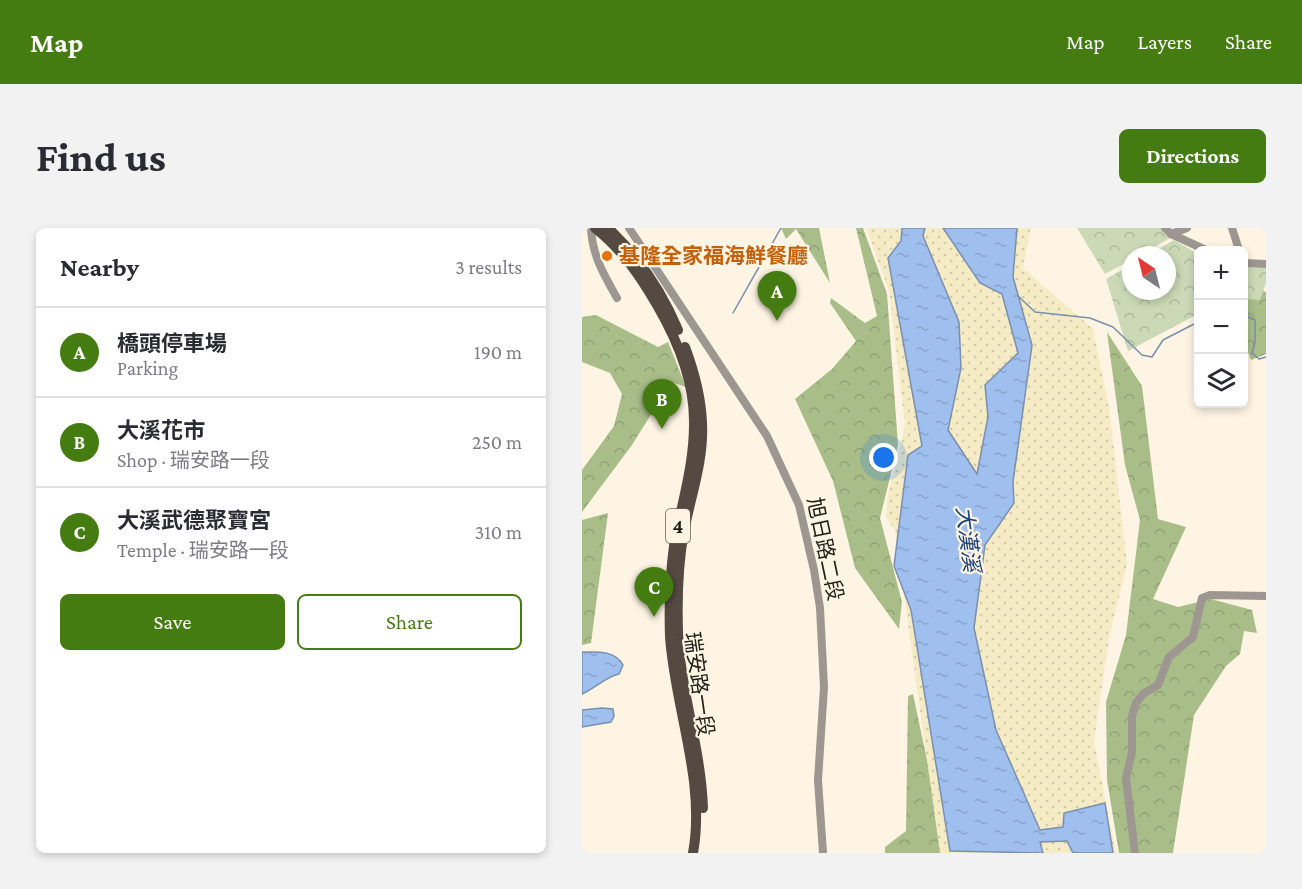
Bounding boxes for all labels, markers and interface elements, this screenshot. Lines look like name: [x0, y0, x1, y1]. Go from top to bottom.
text: Map: [30, 27, 83, 58]
text: Map: [1066, 30, 1105, 54]
text: Layers: [1138, 30, 1192, 54]
text: Share: [1225, 30, 1272, 54]
button: Directions: [1119, 129, 1266, 183]
text: Find us: [36, 133, 166, 180]
place label: 基隆全家福海鮮餐廳: [619, 244, 808, 268]
north arrow: [1122, 246, 1176, 300]
map controls: [1194, 246, 1248, 408]
button: +: [1194, 246, 1248, 300]
marker: 基隆全家福海鮮餐廳: [600, 249, 614, 263]
text: Nearby: [60, 253, 139, 282]
text: 3 results: [455, 256, 522, 278]
pin: A: [758, 272, 796, 321]
button: −: [1194, 300, 1248, 354]
text: 橋頭停車場: [117, 331, 227, 356]
text: A: [74, 341, 85, 363]
text: 190 m: [474, 341, 522, 363]
button: layers: [1194, 354, 1248, 408]
text: Parking: [117, 357, 178, 379]
pin: B: [642, 380, 682, 429]
text: 大溪花市: [117, 418, 205, 443]
text: B: [74, 431, 85, 453]
text: 250 m: [472, 431, 522, 453]
your location: [869, 443, 898, 472]
text: Shop · 瑞安路一段: [117, 449, 270, 471]
street label: 旭日路二段: [802, 495, 848, 603]
water label: 大漢溪: [952, 505, 985, 576]
text: 大溪武德聚寶宮: [117, 508, 271, 533]
road number: 4: [666, 509, 690, 543]
text: C: [73, 521, 86, 543]
text: 310 m: [475, 521, 522, 543]
text: Temple · 瑞安路一段: [117, 539, 289, 561]
pin: C: [634, 568, 674, 617]
button: Save: [60, 594, 285, 650]
button: Share: [297, 594, 522, 650]
street label: 瑞安路一段: [680, 630, 718, 738]

